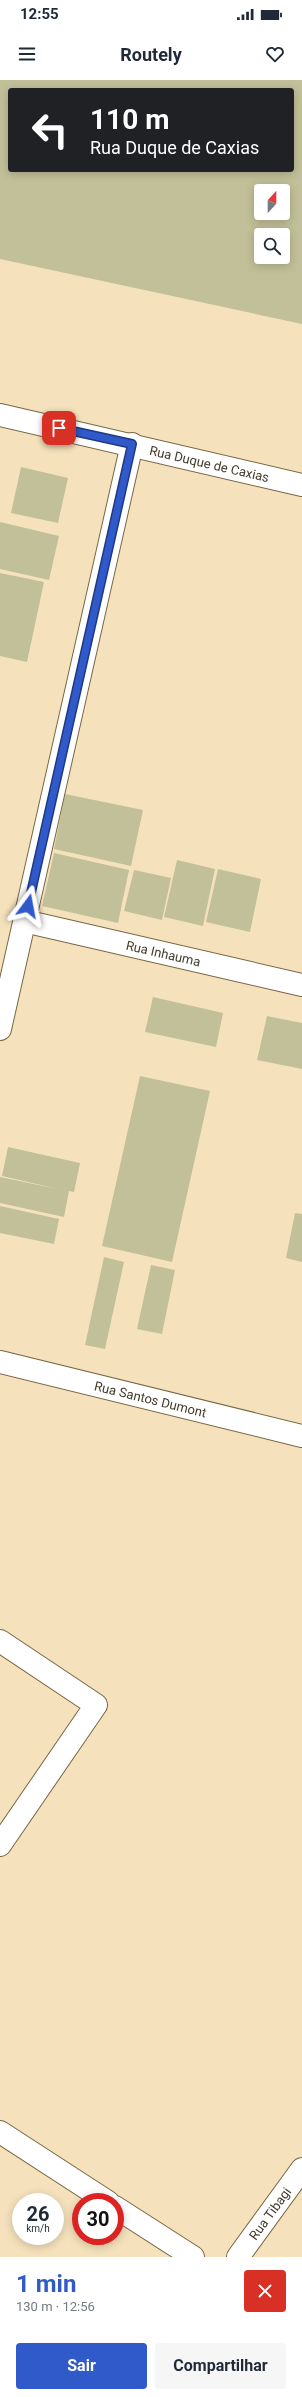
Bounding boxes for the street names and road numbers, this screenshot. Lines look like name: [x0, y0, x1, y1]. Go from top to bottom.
street label: Rua Duque de Caxias: [148, 442, 271, 485]
street label: Rua Inhauma: [125, 937, 202, 969]
street label: Rua Santos Dumont: [93, 1378, 208, 1420]
street label: Rua Tibagi: [246, 2184, 294, 2242]

